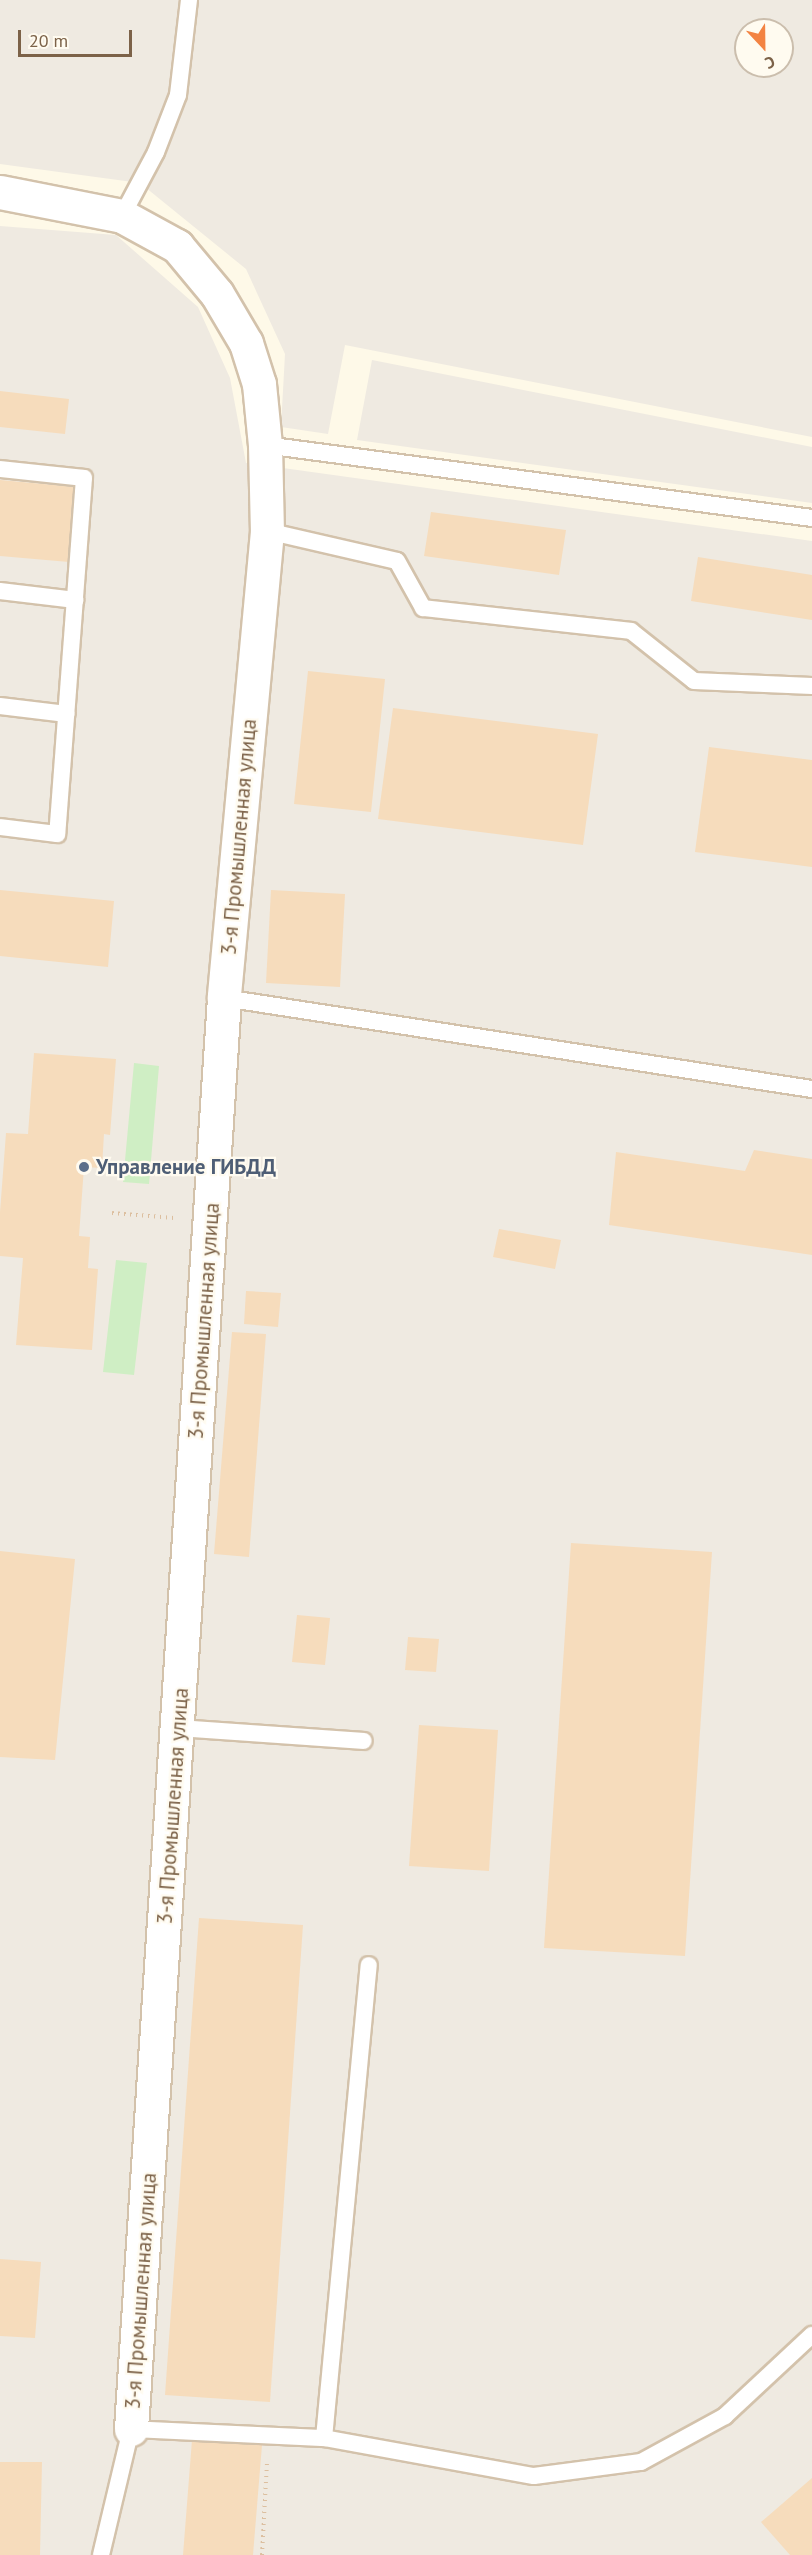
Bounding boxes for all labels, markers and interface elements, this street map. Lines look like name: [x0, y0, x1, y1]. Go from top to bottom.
scale bar: [21, 18, 135, 56]
north arrow: [734, 18, 794, 78]
text: 20 m: [29, 29, 68, 52]
text: С: [762, 52, 778, 74]
street label: 3-я Промышленная улица: [216, 718, 262, 956]
place label: Управление ГИБДД: [96, 1154, 276, 1180]
marker: Управление ГИБДД: [77, 1160, 91, 1174]
street label: 3-я Промышленная улица: [183, 1202, 225, 1440]
street label: 3-я Промышленная улица: [152, 1687, 194, 1925]
street label: 3-я Промышленная улица: [120, 2172, 162, 2410]

